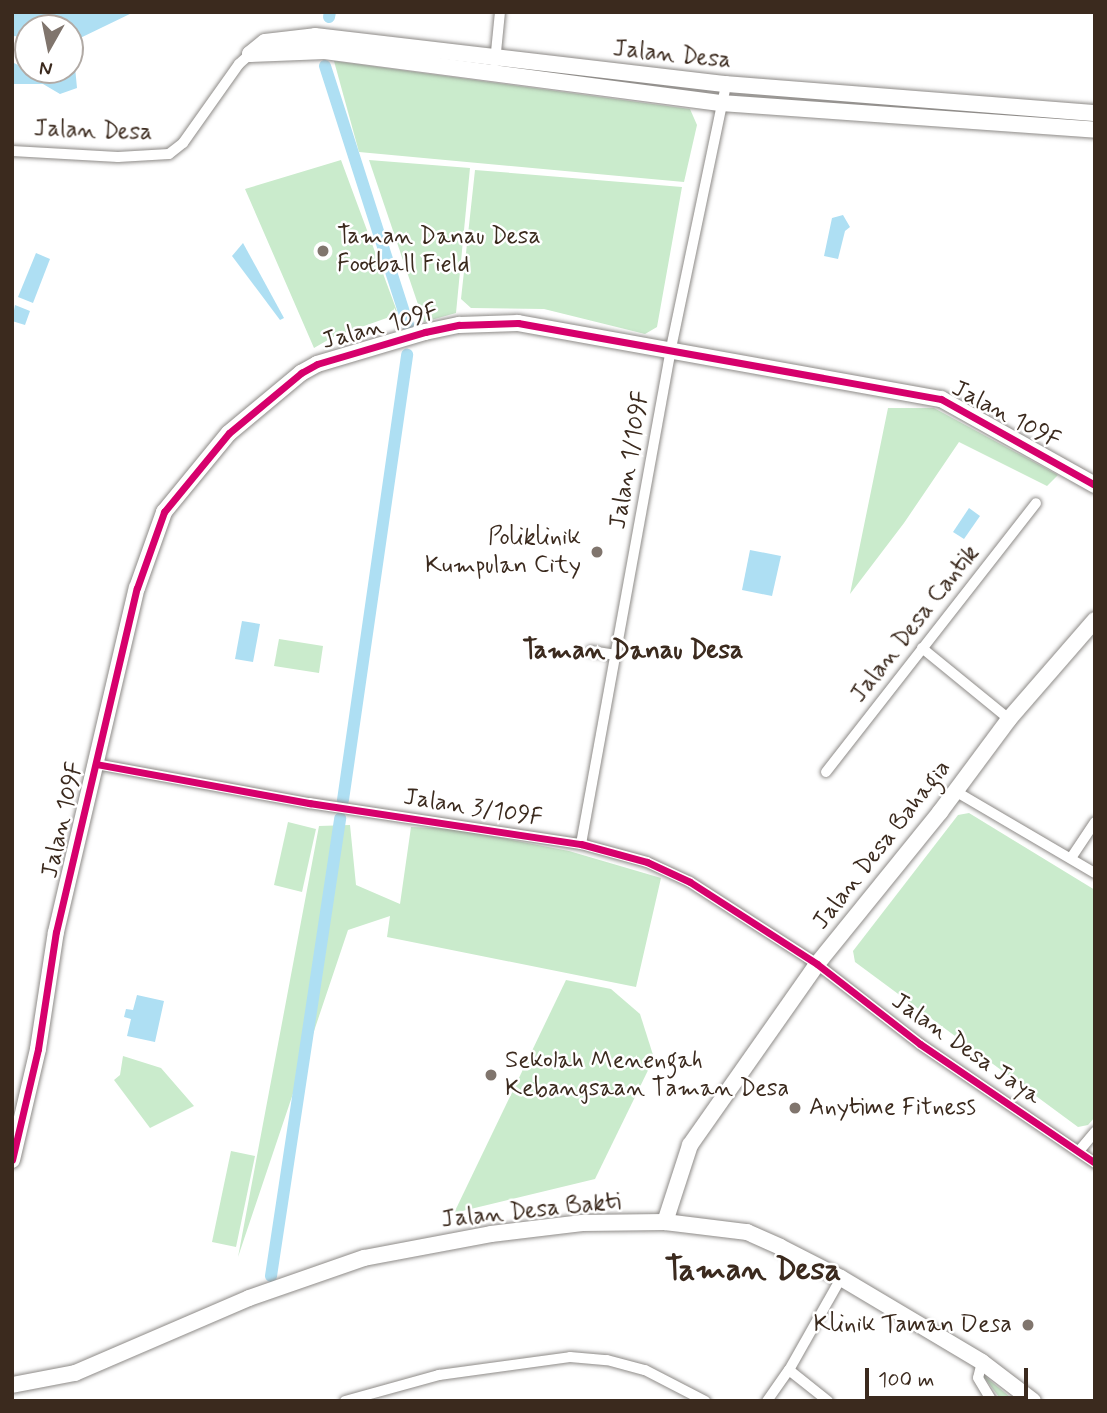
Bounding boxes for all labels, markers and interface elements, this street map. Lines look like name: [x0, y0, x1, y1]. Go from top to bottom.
north arrow: [14, 14, 84, 84]
street label: Jalan Desa: [612, 34, 732, 76]
text: N: [38, 55, 54, 82]
street label: Jalan Desa: [33, 115, 153, 147]
place label: Taman Danau Desa Football Field: [337, 223, 542, 279]
marker: Taman Danau Desa Football Field: [315, 243, 331, 259]
street label: Jalan 109F: [319, 298, 441, 356]
street label: Jalan 109F: [947, 374, 1065, 456]
street label: Jalan 1/109F: [604, 389, 656, 531]
place label: Poliklinik Kumpulan City: [430, 524, 581, 580]
street label: Jalan Desa Cantik: [844, 538, 986, 710]
marker: Poliklinik Kumpulan City: [587, 542, 607, 562]
district label: Taman Danau Desa: [522, 636, 744, 668]
street label: Jalan Desa Bahagia: [807, 754, 957, 936]
street label: Jalan 109F: [36, 759, 90, 881]
street label: Jalan 3/109F: [402, 783, 544, 833]
street label: Jalan Desa Jaya: [886, 987, 1046, 1111]
place label: Sekolah Menengah Kebangsaan Taman Desa: [505, 1047, 784, 1103]
marker: Sekolah Menengah Kebangsaan Taman Desa: [483, 1067, 499, 1083]
place label: Anytime Fitness: [809, 1094, 980, 1122]
marker: Anytime Fitness: [787, 1100, 803, 1116]
street label: Jalan Desa Bakti: [439, 1187, 623, 1235]
district label: Taman Desa: [665, 1251, 841, 1289]
place label: Klinik Taman Desa: [811, 1311, 1012, 1339]
marker: Klinik Taman Desa: [1018, 1315, 1038, 1335]
scale bar: [869, 1354, 1032, 1398]
text: 100 m: [878, 1366, 934, 1394]

